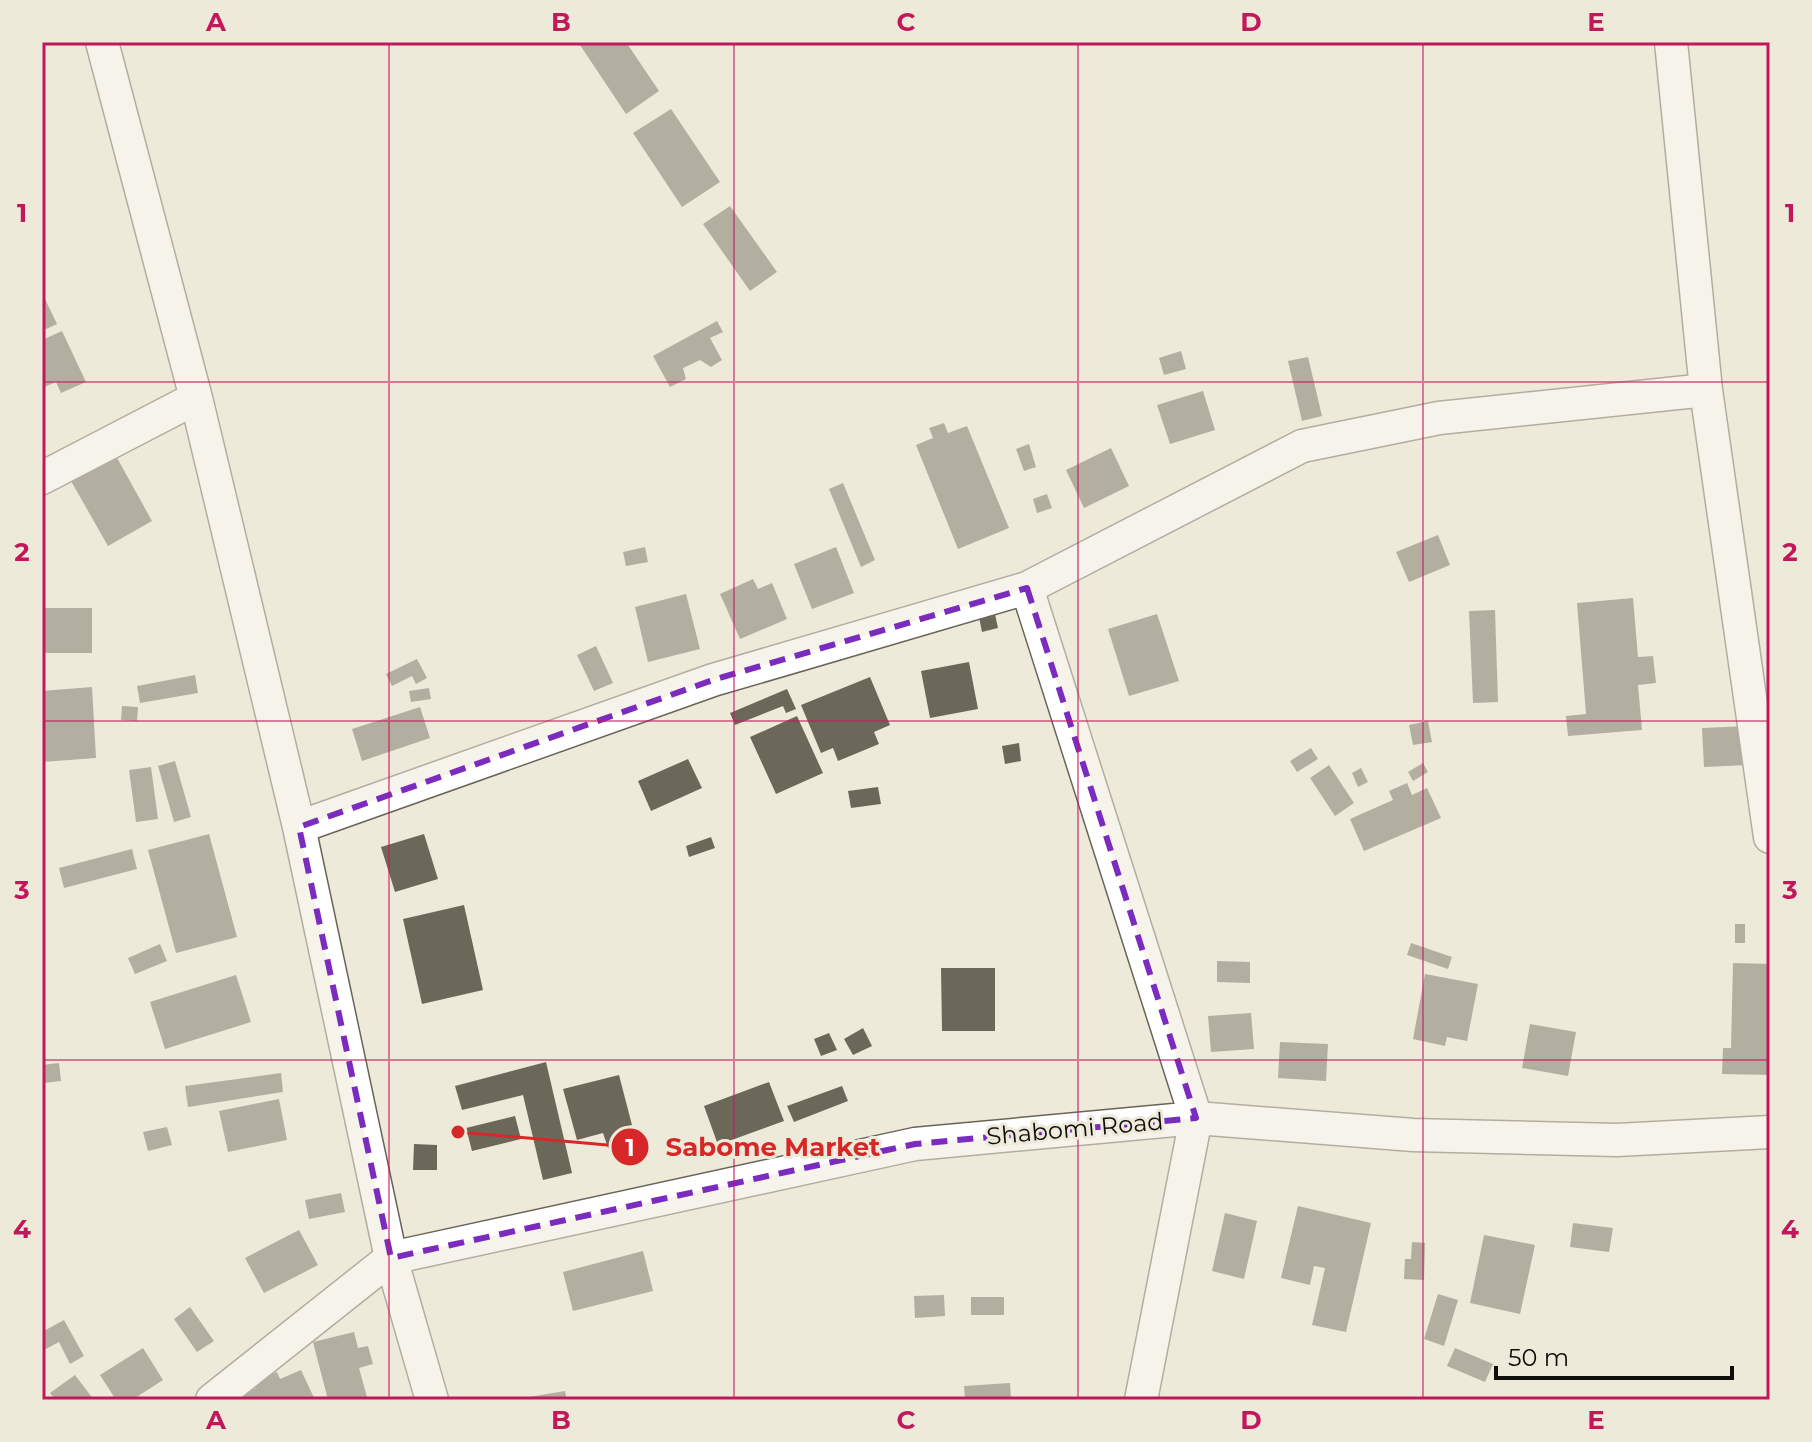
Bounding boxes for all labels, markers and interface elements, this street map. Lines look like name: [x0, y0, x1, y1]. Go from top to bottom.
text: A: [205, 6, 227, 38]
text: B: [551, 6, 571, 38]
text: C: [897, 6, 916, 38]
text: D: [1240, 6, 1262, 38]
text: E: [1587, 6, 1605, 38]
text: 1: [17, 197, 27, 229]
text: 1: [1785, 197, 1795, 229]
text: 2: [14, 536, 30, 568]
text: 2: [1782, 536, 1798, 568]
text: 3: [13, 874, 30, 906]
text: 3: [1781, 874, 1798, 906]
street label: Shabomi Road: [985, 1106, 1165, 1151]
callout: Sabome Market: [610, 1122, 897, 1172]
text: Sabome Market: [666, 1131, 880, 1163]
text: 1: [625, 1133, 635, 1162]
text: 4: [13, 1213, 31, 1245]
text: 4: [1781, 1213, 1799, 1245]
scale bar: [1496, 1330, 1732, 1380]
text: 50 m: [1508, 1343, 1569, 1372]
text: A: [205, 1404, 227, 1436]
text: B: [551, 1404, 571, 1436]
text: C: [897, 1404, 916, 1436]
text: D: [1240, 1404, 1262, 1436]
text: E: [1587, 1404, 1605, 1436]

